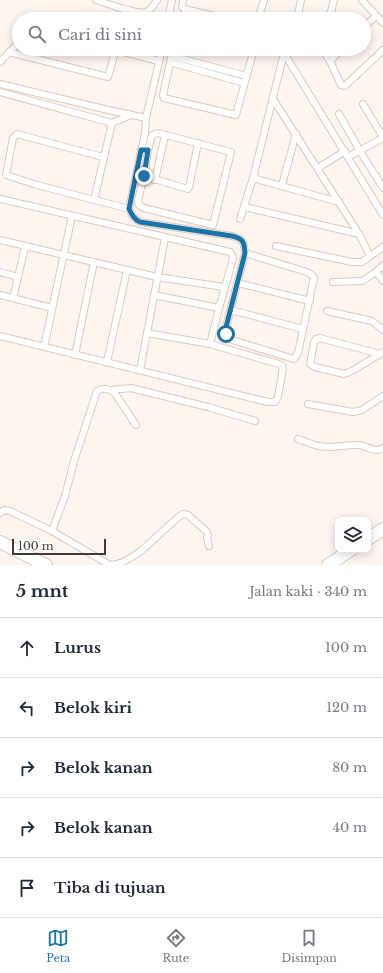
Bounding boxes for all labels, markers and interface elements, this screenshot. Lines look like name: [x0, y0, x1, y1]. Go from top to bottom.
search box: [12, 12, 371, 56]
icon: search: [26, 23, 48, 45]
text: Cari di sini: [58, 25, 142, 44]
route end: [135, 167, 153, 185]
route start: [217, 325, 235, 343]
map controls: [335, 517, 371, 553]
button: layers: [335, 517, 371, 553]
scale bar: [12, 537, 106, 556]
text: 100 m: [18, 539, 54, 553]
text: 5 mnt: [16, 581, 68, 602]
text: Jalan kaki · 340 m: [250, 583, 367, 600]
icon: ahead: [16, 637, 38, 659]
text: Lurus: [54, 638, 101, 657]
text: 100 m: [325, 639, 367, 656]
icon: left: [16, 697, 38, 719]
text: Belok kiri: [54, 698, 132, 717]
text: 120 m: [326, 699, 367, 716]
icon: right: [16, 757, 38, 779]
text: Belok kanan: [54, 758, 153, 777]
text: 80 m: [332, 759, 367, 776]
icon: right: [16, 817, 38, 839]
text: Belok kanan: [54, 818, 153, 837]
text: 40 m: [332, 819, 367, 836]
icon: arrive: [16, 877, 38, 899]
text: Tiba di tujuan: [54, 878, 166, 897]
tab: Peta: [46, 927, 70, 965]
tab: Rute: [163, 927, 189, 965]
tab: Disimpan: [282, 927, 337, 965]

